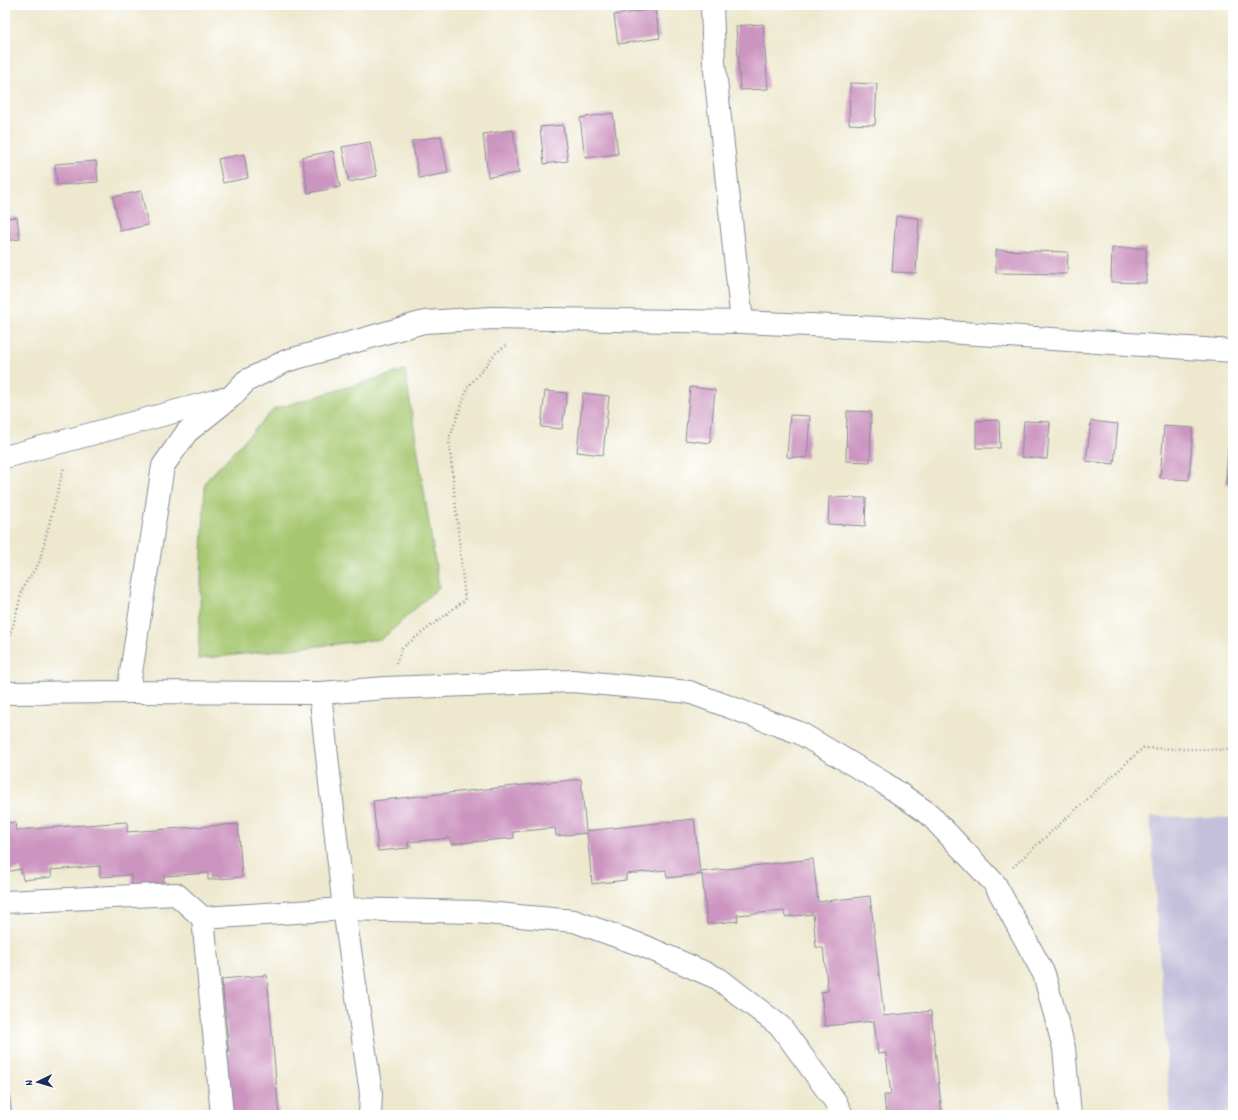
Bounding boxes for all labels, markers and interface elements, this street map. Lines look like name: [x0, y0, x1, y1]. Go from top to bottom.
north arrow: [18, 1062, 58, 1102]
text: N: [22, 1079, 38, 1086]

